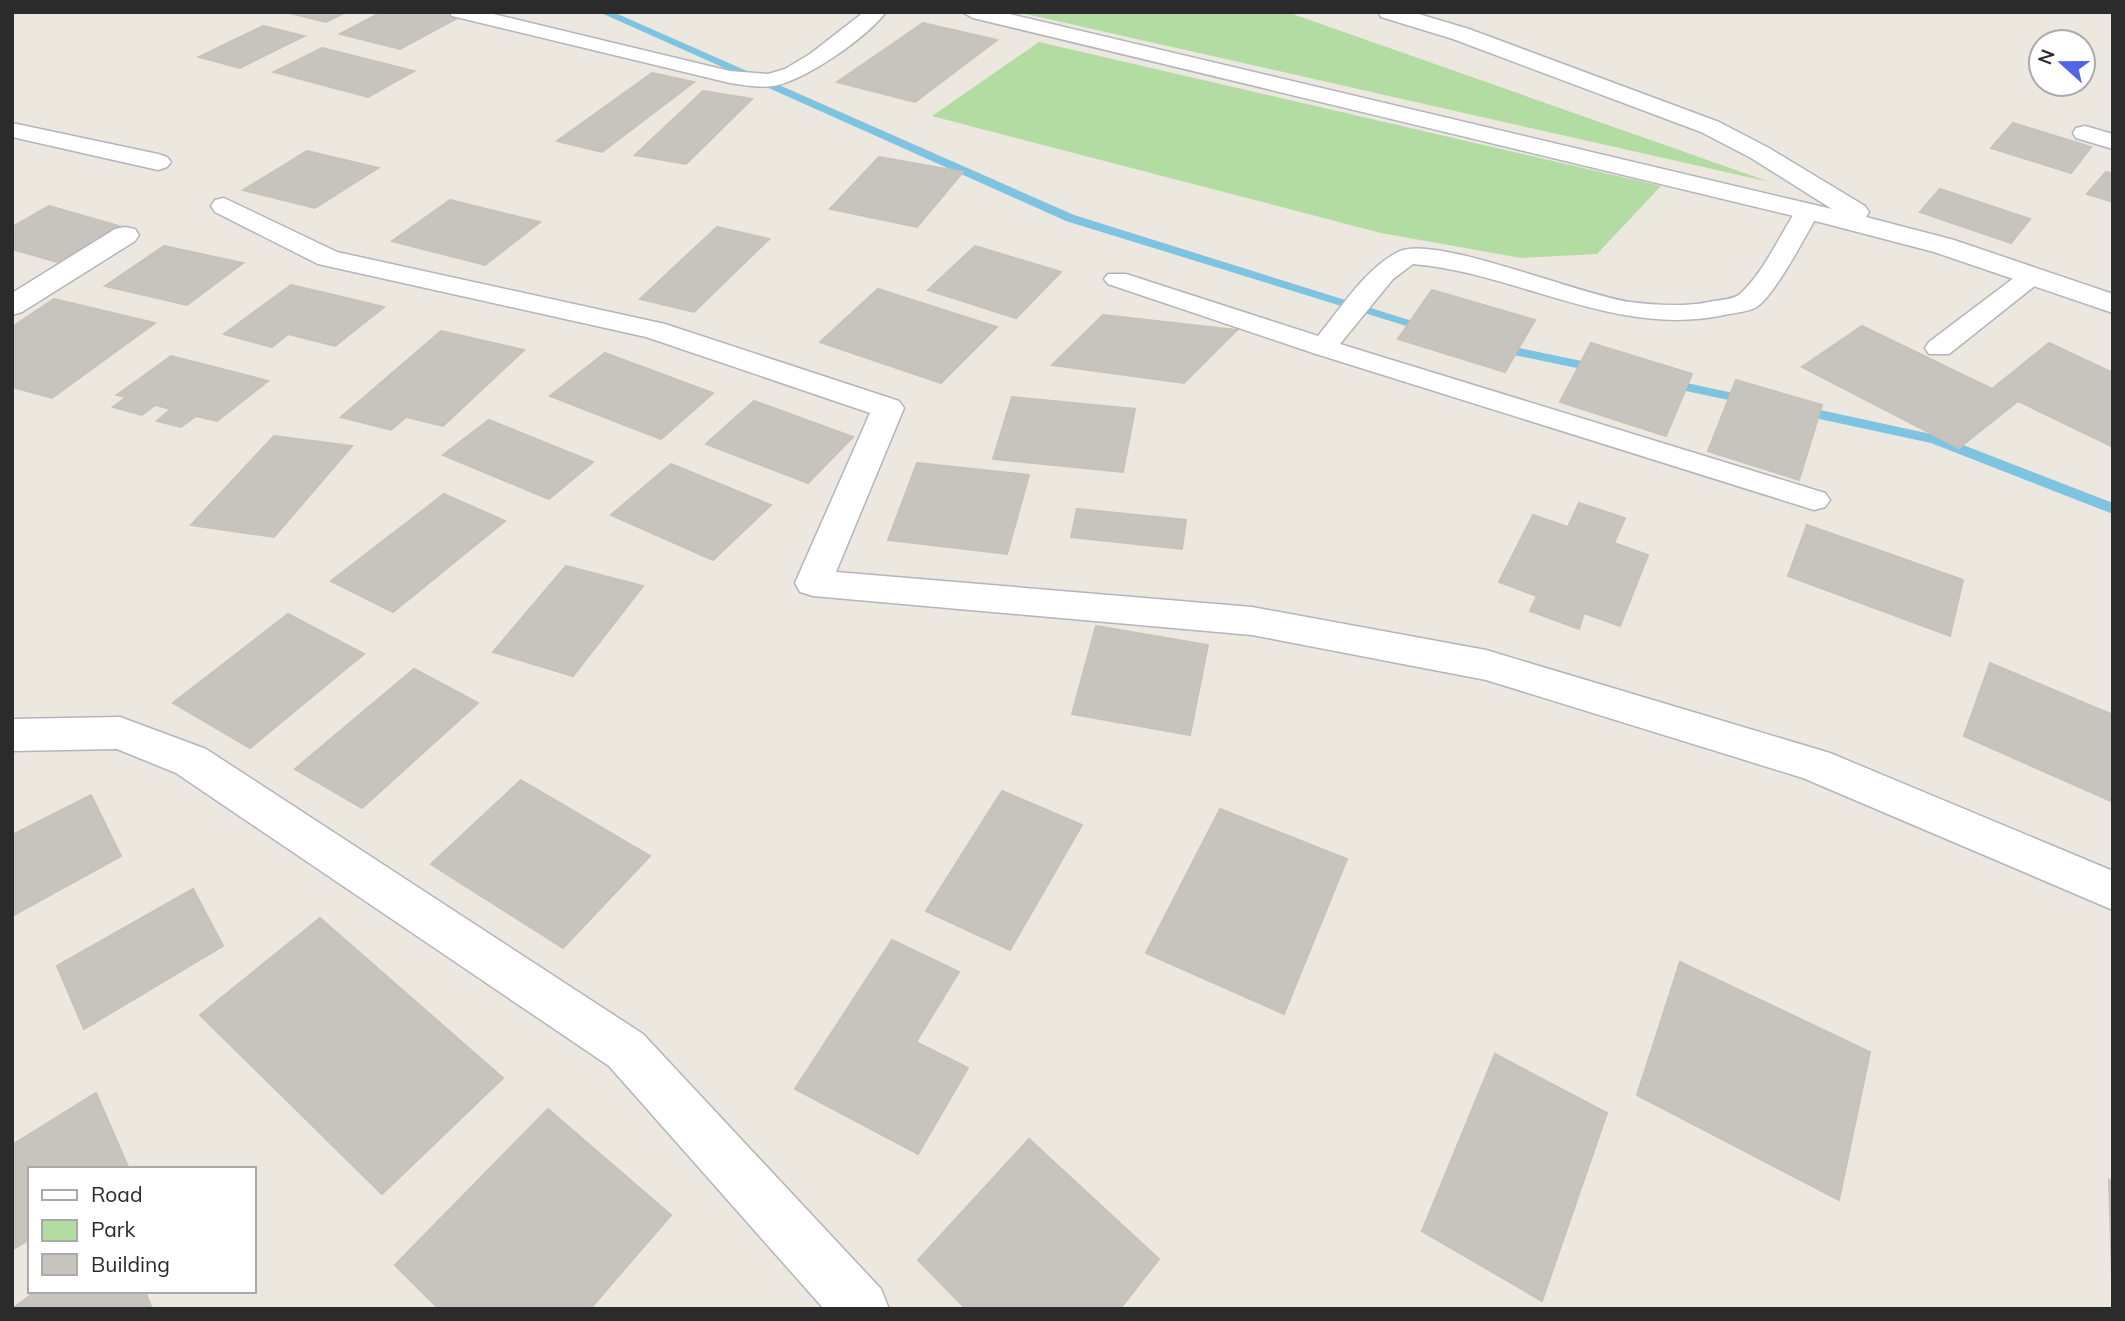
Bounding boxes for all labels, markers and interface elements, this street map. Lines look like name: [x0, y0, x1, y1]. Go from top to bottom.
north arrow: [2027, 28, 2097, 98]
text: N: [2032, 46, 2060, 68]
legend: [28, 1167, 256, 1293]
text: Road: [91, 1181, 142, 1207]
text: Park: [91, 1216, 135, 1242]
text: Building: [91, 1251, 170, 1277]

